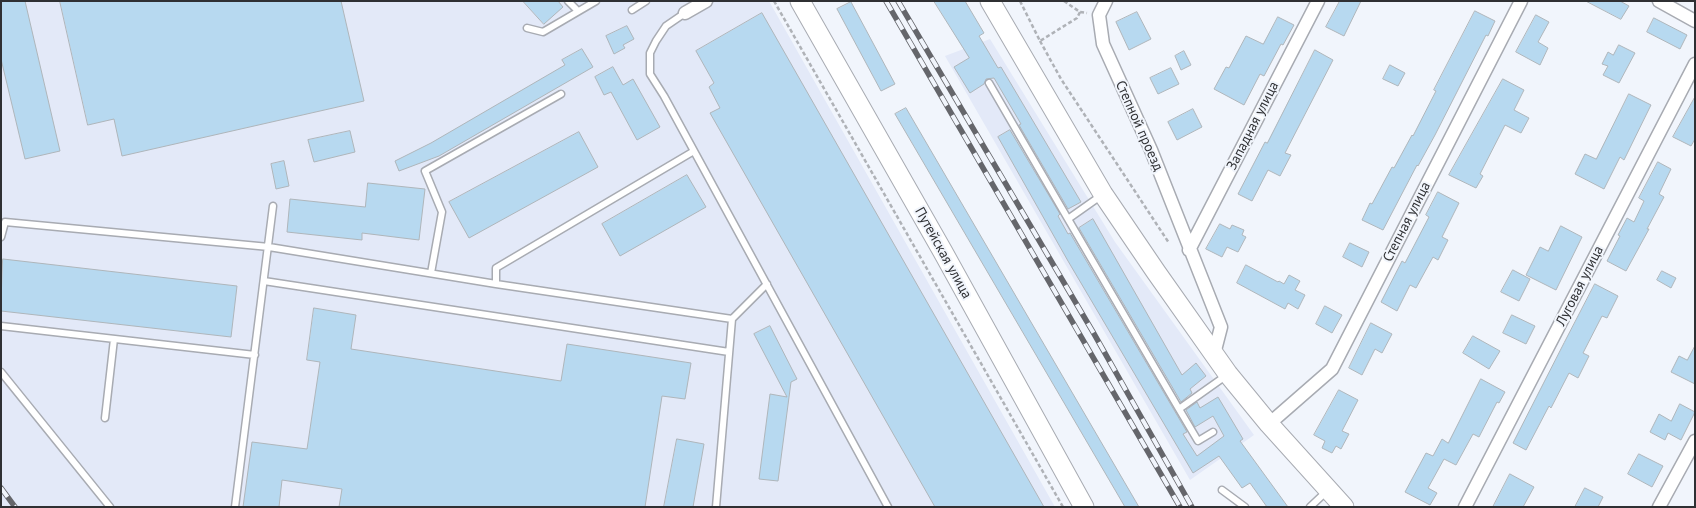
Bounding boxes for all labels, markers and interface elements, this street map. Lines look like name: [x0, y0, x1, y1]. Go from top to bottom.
street label: Степной проезд: [1112, 78, 1166, 174]
street label: Западная улица: [1223, 79, 1283, 173]
street label: Степная улица: [1380, 179, 1434, 265]
street label: Путейская улица: [911, 204, 975, 302]
street label: Луговая улица: [1553, 243, 1607, 329]

